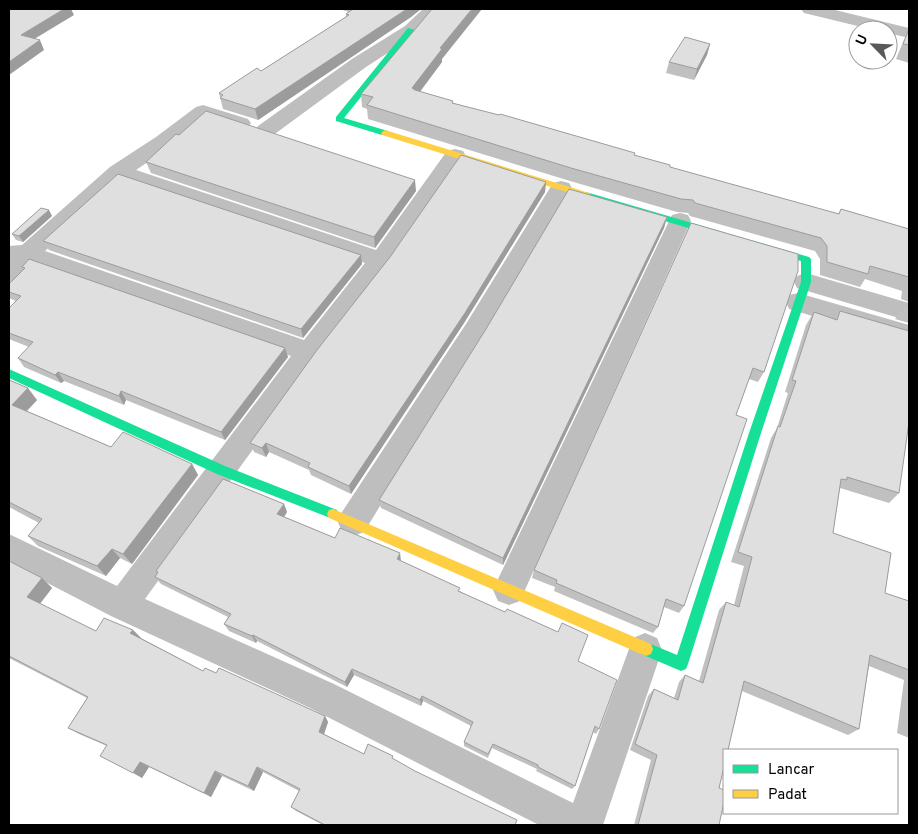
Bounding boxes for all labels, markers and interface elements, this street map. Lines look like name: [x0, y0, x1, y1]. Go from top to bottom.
north arrow: [848, 20, 898, 70]
text: U: [853, 32, 872, 48]
legend: [723, 749, 898, 814]
text: Lancar: [768, 761, 815, 780]
text: Padat: [768, 786, 807, 805]

